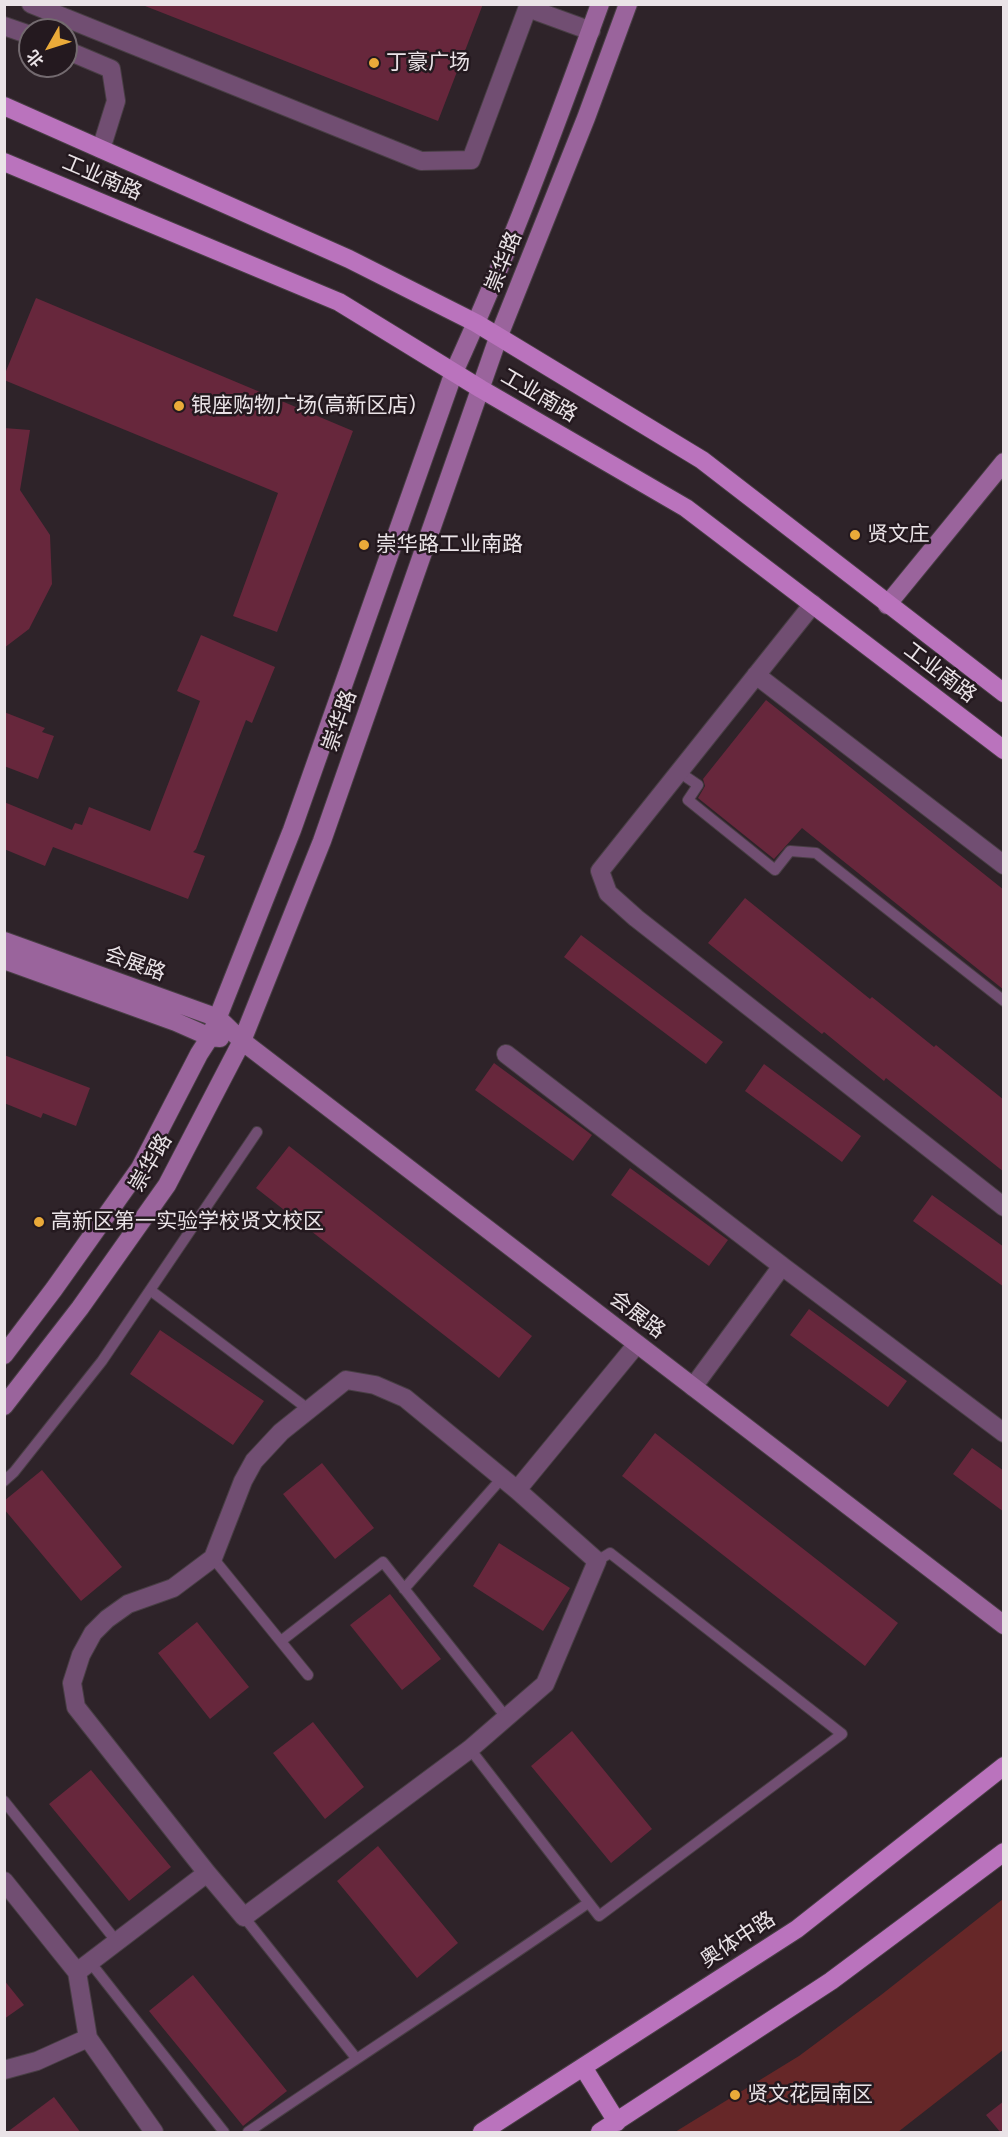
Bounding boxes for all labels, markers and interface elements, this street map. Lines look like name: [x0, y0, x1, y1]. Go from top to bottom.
north arrow: [18, 18, 78, 78]
text: 北: [23, 46, 48, 71]
place label: 丁豪广场: [386, 50, 470, 76]
marker: 丁豪广场: [367, 56, 381, 70]
street label: 工业南路: [58, 150, 146, 206]
street label: 崇华路: [481, 228, 527, 296]
street label: 工业南路: [496, 364, 582, 428]
place label: 银座购物广场(高新区店): [191, 393, 416, 419]
marker: 银座购物广场(高新区店): [172, 399, 186, 413]
place label: 贤文庄: [867, 522, 930, 548]
marker: 贤文庄: [848, 528, 862, 542]
place label: 崇华路工业南路: [376, 532, 523, 558]
marker: 崇华路工业南路: [357, 538, 371, 552]
street label: 工业南路: [899, 638, 981, 708]
street label: 崇华路: [318, 687, 362, 755]
street label: 会展路: [101, 941, 169, 987]
street label: 崇华路: [124, 1129, 178, 1197]
place label: 高新区第一实验学校贤文校区: [51, 1209, 324, 1235]
marker: 高新区第一实验学校贤文校区: [32, 1215, 46, 1229]
street label: 会展路: [604, 1286, 670, 1344]
street label: 奥体中路: [696, 1907, 780, 1973]
place label: 贤文花园南区: [747, 2082, 873, 2108]
marker: 贤文花园南区: [728, 2088, 742, 2102]

